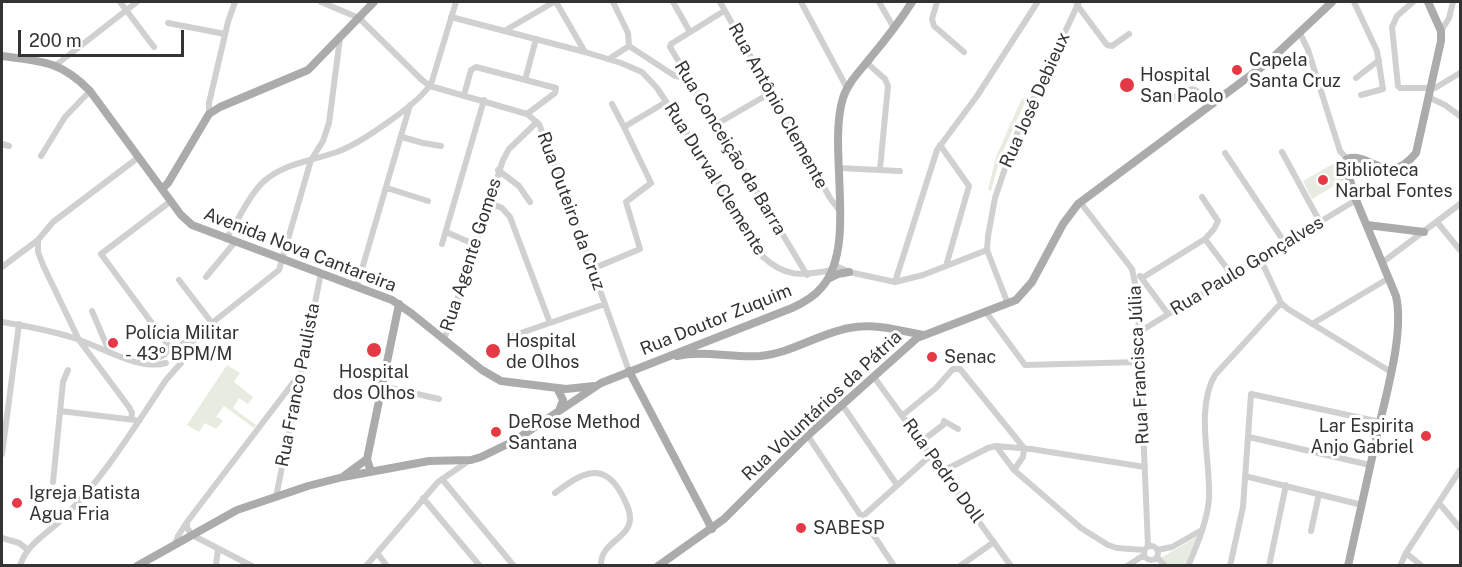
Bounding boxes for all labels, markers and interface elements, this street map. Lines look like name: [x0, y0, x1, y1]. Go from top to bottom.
scale bar: [21, 18, 188, 56]
street label: Rua Antônio Clemente: [723, 19, 833, 193]
street label: Rua José Debieux: [995, 29, 1075, 171]
text: 200 m: [29, 30, 82, 51]
place label: Capela Santa Cruz: [1249, 49, 1341, 92]
street label: Rua Conceição da Barra: [669, 57, 791, 239]
marker: Capela Santa Cruz: [1230, 63, 1244, 77]
place label: Hospital San Paolo: [1140, 64, 1223, 106]
marker: Hospital San Paolo: [1118, 76, 1136, 94]
street label: Rua Durval Clemente: [659, 99, 771, 259]
street label: Rua Outeiro da Cruz: [532, 129, 610, 293]
place label: Biblioteca Narbal Fontes: [1335, 159, 1453, 201]
marker: Biblioteca Narbal Fontes: [1316, 173, 1330, 187]
street label: Rua Agente Gomes: [436, 176, 506, 334]
street label: Avenida Nova Cantareira: [201, 203, 399, 297]
street label: Rua Paulo Gonçalves: [1167, 212, 1327, 320]
street label: Rua Doutor Zuquim: [637, 280, 795, 360]
street label: Rua Francisca Júlia: [1124, 285, 1154, 445]
street label: Rua Franco Paulista: [272, 301, 324, 469]
place label: Polícia Militar - 43º BPM/M: [125, 322, 239, 364]
street label: Rua Voluntários da Pátria: [738, 326, 906, 486]
place label: Hospital de Olhos: [506, 330, 579, 372]
marker: Polícia Militar - 43º BPM/M: [106, 336, 120, 350]
marker: Hospital dos Olhos: [365, 341, 383, 359]
marker: Hospital de Olhos: [484, 342, 502, 360]
place label: Senac: [944, 346, 996, 368]
marker: Senac: [925, 350, 939, 364]
place label: Hospital dos Olhos: [333, 361, 415, 404]
place label: DeRose Method Santana: [508, 411, 640, 454]
street label: Rua Pedro Doll: [898, 415, 988, 527]
place label: Lar Espirita Anjo Gabriel: [1311, 415, 1414, 458]
marker: DeRose Method Santana: [489, 425, 503, 439]
marker: Lar Espirita Anjo Gabriel: [1419, 429, 1433, 443]
place label: Igreja Batista Agua Fria: [29, 482, 140, 524]
marker: Igreja Batista Agua Fria: [10, 496, 24, 510]
place label: SABESP: [813, 517, 884, 539]
marker: SABESP: [794, 521, 808, 535]

